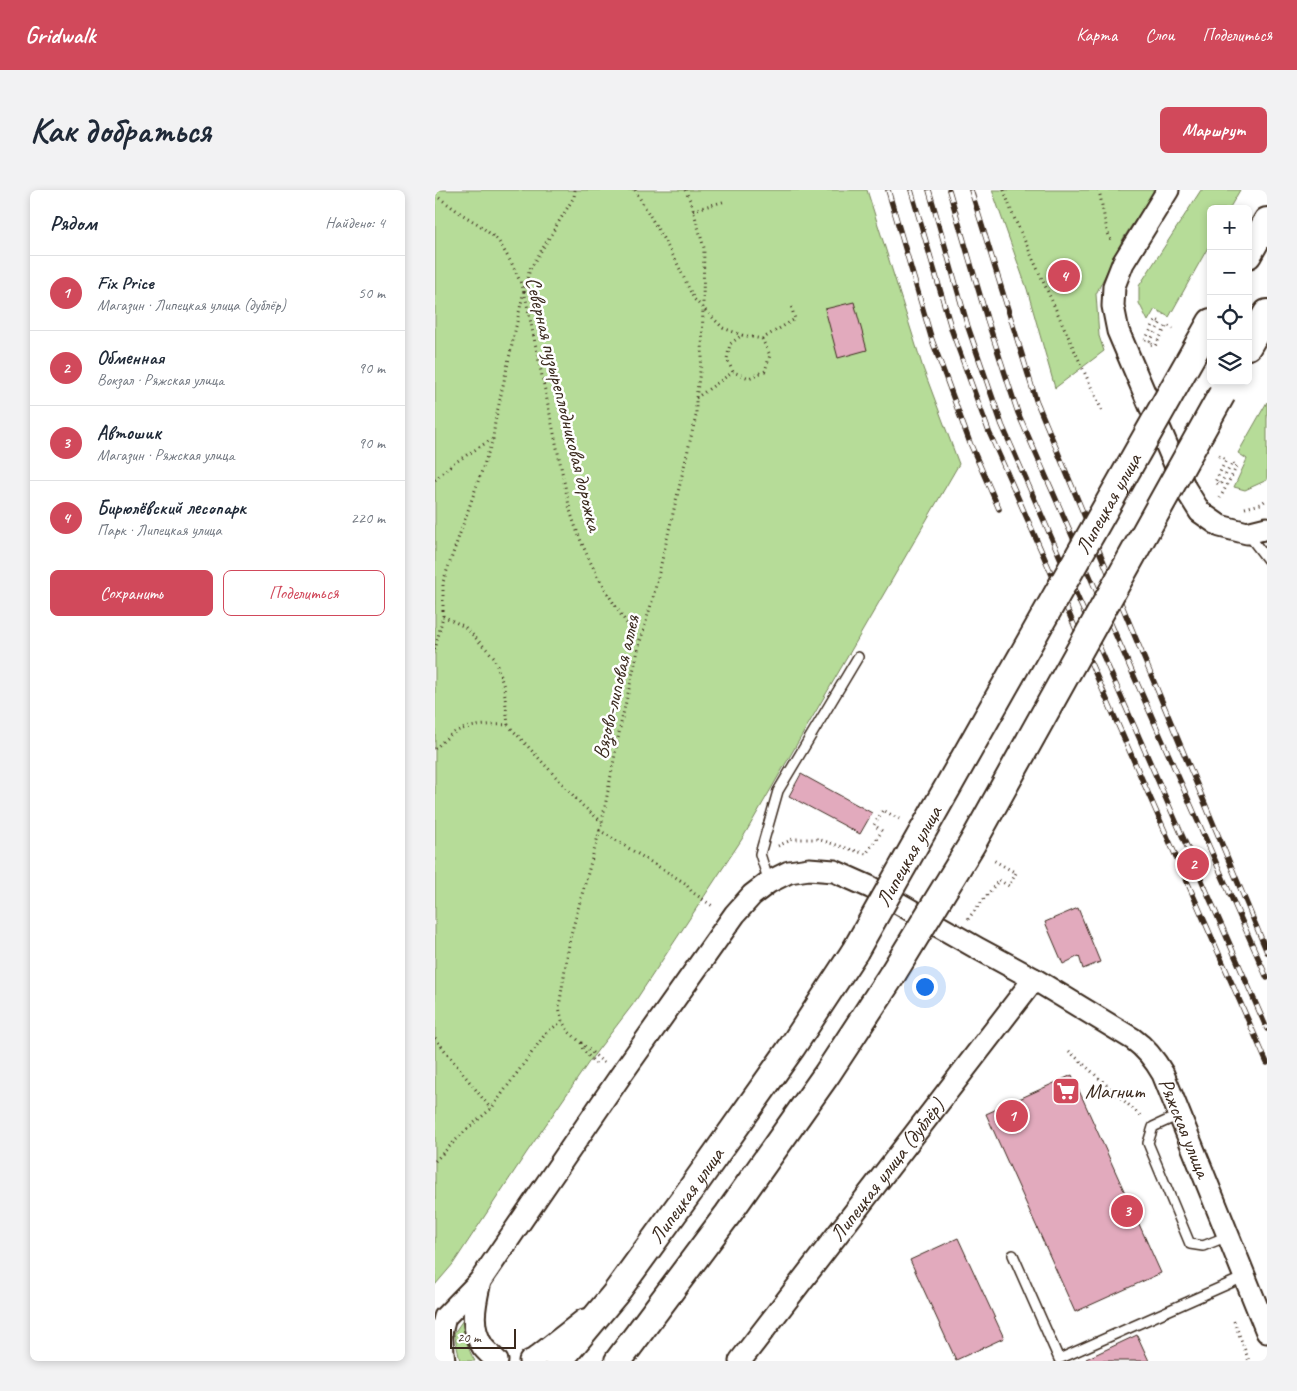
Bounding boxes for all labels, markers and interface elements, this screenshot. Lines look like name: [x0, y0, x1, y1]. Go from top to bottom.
text: Gridwalk: [25, 20, 95, 50]
text: Карта: [1076, 24, 1117, 46]
text: Слои: [1145, 24, 1174, 46]
text: Поделиться: [1202, 24, 1272, 46]
button: Маршрут: [1160, 107, 1267, 153]
text: Как добраться: [30, 108, 211, 153]
map controls: [1207, 205, 1252, 385]
button: +: [1207, 205, 1252, 250]
text: Рядом: [50, 210, 97, 236]
text: Найдено: 4: [325, 213, 385, 233]
button: −: [1207, 250, 1252, 295]
pin: 4: [1048, 257, 1080, 295]
text: Fix Price: [97, 271, 154, 295]
street label: Северная пузыреплодниковая дорожка: [520, 274, 609, 536]
text: 1: [62, 283, 70, 303]
text: 50 m: [358, 283, 385, 303]
text: Магазин · Липецкая улица (дублёр): [97, 295, 286, 315]
button: locate: [1207, 295, 1252, 340]
button: layers: [1207, 340, 1252, 385]
text: Обменная: [97, 346, 164, 370]
text: 2: [62, 358, 70, 378]
text: 90 m: [358, 358, 385, 378]
text: Вокзал · Ряжская улица: [97, 370, 224, 390]
text: Автошик: [97, 421, 161, 445]
text: 3: [62, 433, 70, 453]
text: 90 m: [358, 433, 385, 453]
text: Магазин · Ряжская улица: [97, 445, 234, 465]
street label: Липецкая улица: [1069, 447, 1148, 559]
text: Бирюлёвский лесопарк: [97, 496, 246, 520]
text: 4: [62, 508, 70, 528]
text: 220 m: [351, 508, 385, 528]
text: Парк · Липецкая улица: [97, 520, 221, 540]
button: Сохранить: [50, 570, 213, 616]
button: Поделиться: [223, 570, 385, 616]
street label: Вязово-липовая аллея: [587, 611, 646, 762]
street label: Липецкая улица: [870, 799, 948, 911]
pin: 2: [1177, 845, 1209, 883]
your location: [912, 974, 938, 1000]
street label: Ряжская улица: [1153, 1074, 1217, 1184]
supermarket icon: Магнит: [1051, 1076, 1081, 1106]
place label: Магнит: [1085, 1078, 1146, 1104]
street label: Липецкая улица (дублёр): [824, 1093, 951, 1246]
pin: 1: [996, 1097, 1028, 1135]
street label: Липецкая улица: [643, 1141, 731, 1248]
pin: 3: [1111, 1192, 1143, 1230]
scale bar: [450, 1326, 516, 1349]
text: 20 m: [457, 1329, 481, 1346]

